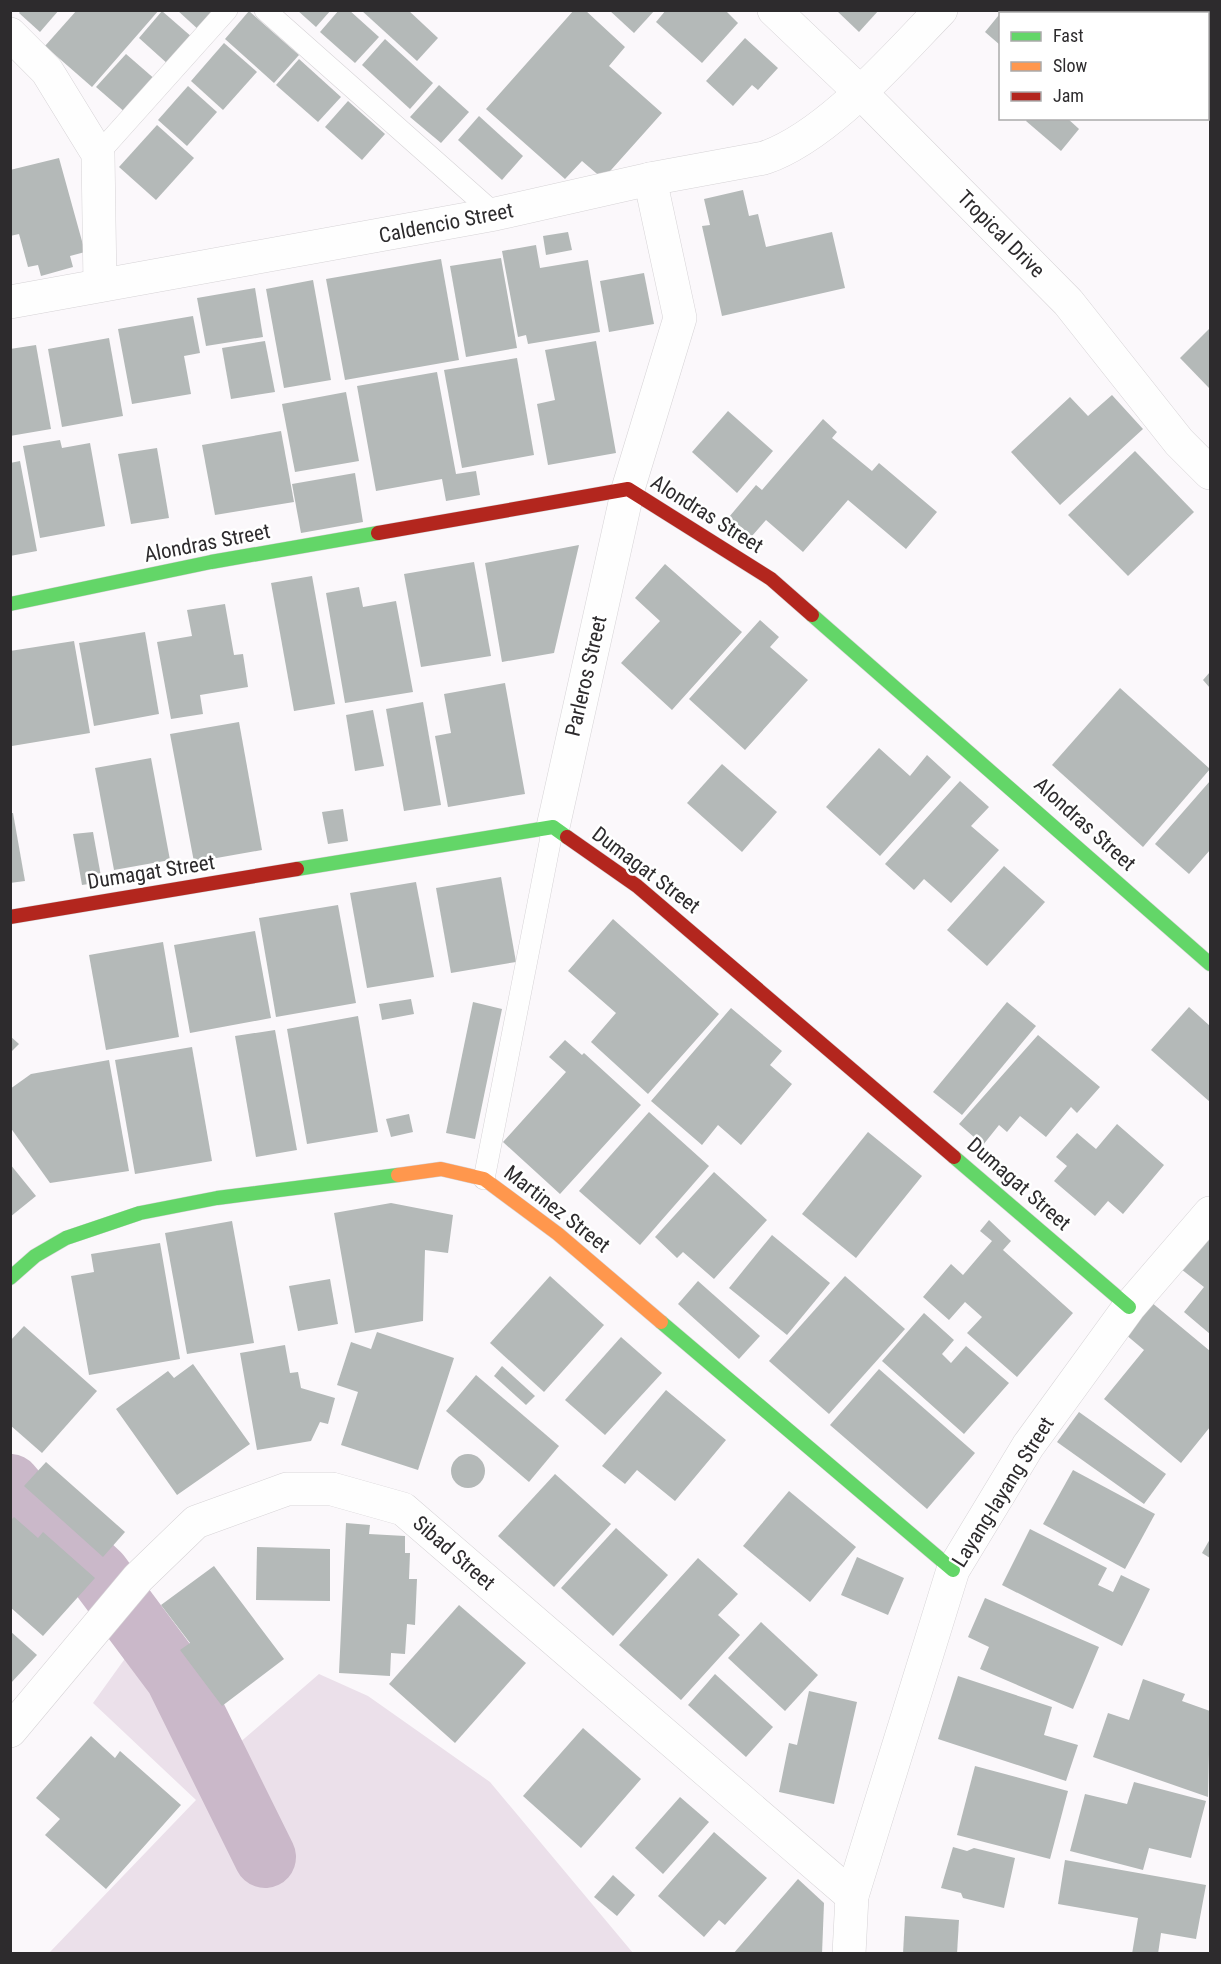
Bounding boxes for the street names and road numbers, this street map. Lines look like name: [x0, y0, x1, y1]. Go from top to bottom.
street label: Tropical Drive: [952, 185, 1050, 283]
street label: Caldencio Street: [377, 198, 515, 248]
street label: Alondras Street: [646, 470, 768, 558]
street label: Alondras Street: [142, 519, 272, 567]
street label: Parleros Street: [560, 613, 612, 739]
street label: Alondras Street: [1030, 772, 1140, 876]
street label: Dumagat Street: [587, 822, 705, 918]
street label: Dumagat Street: [86, 850, 216, 894]
street label: Dumagat Street: [963, 1133, 1075, 1235]
street label: Martinez Street: [500, 1160, 614, 1258]
street label: Layang-layang Street: [947, 1413, 1059, 1571]
street label: Sibad Street: [408, 1511, 500, 1595]

